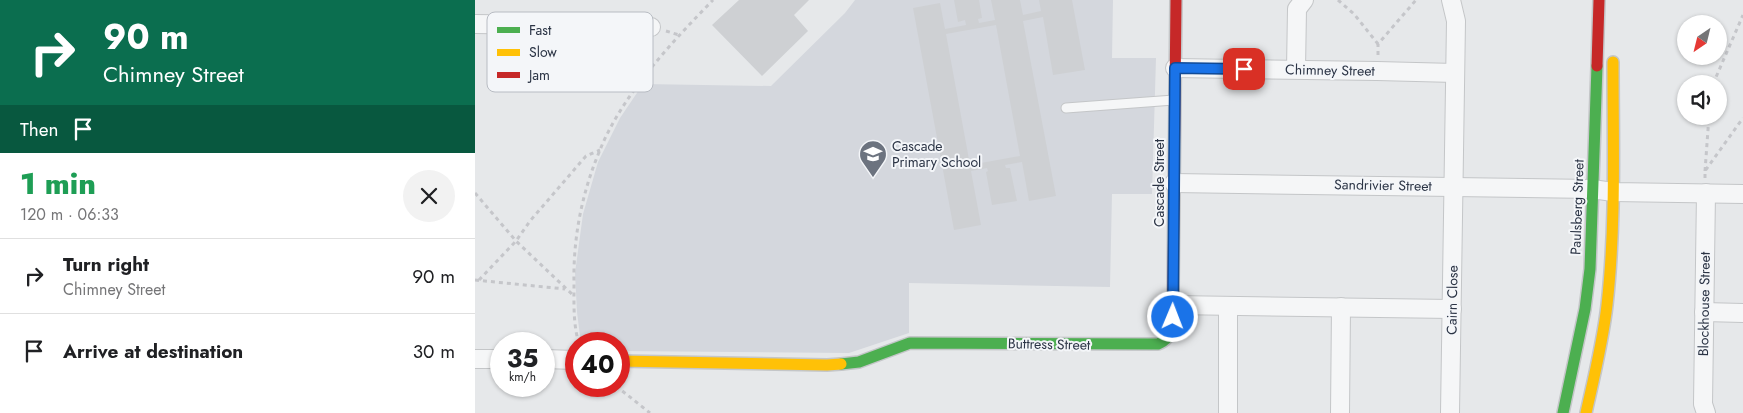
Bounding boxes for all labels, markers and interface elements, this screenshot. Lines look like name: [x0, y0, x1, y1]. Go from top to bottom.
text: 90 m: [103, 12, 189, 62]
legend: [487, 12, 653, 92]
north arrow: [1677, 15, 1727, 65]
map controls: [1677, 15, 1727, 125]
icon: right: [20, 20, 85, 85]
text: Fast: [529, 20, 552, 40]
text: Slow: [529, 42, 557, 62]
pin: [1223, 48, 1265, 90]
icon: arrive: [1230, 55, 1258, 83]
text: Chimney Street: [103, 58, 244, 90]
street label: Chimney Street: [1285, 59, 1376, 81]
text: Jam: [527, 65, 550, 85]
button: sound: [1677, 75, 1727, 125]
icon: arrive: [69, 115, 97, 143]
text: Then: [20, 116, 59, 143]
place label: Cascade Primary School: [892, 136, 981, 172]
street label: Cascade Street: [1149, 138, 1169, 227]
school or university icon: Cascade Primary School: [858, 139, 888, 178]
street label: Paulsberg Street: [1565, 158, 1589, 255]
text: 1 min: [20, 162, 96, 205]
button: close: [403, 170, 455, 222]
street label: Sandrivier Street: [1334, 174, 1433, 196]
text: 120 m · 06:33: [20, 203, 119, 226]
text: Turn right: [63, 251, 149, 278]
street label: Blockhouse Street: [1693, 251, 1715, 356]
icon: right: [20, 262, 48, 290]
text: 90 m: [412, 263, 455, 290]
street label: Cairn Close: [1441, 265, 1463, 335]
text: Chimney Street: [63, 278, 165, 301]
position arrow: [1146, 290, 1198, 342]
speed limit sign: 40: [565, 332, 630, 397]
street label: Buttress Street: [1008, 333, 1091, 355]
icon: arrive: [20, 337, 48, 365]
text: Arrive at destination: [63, 338, 243, 365]
text: 30 m: [413, 338, 455, 365]
text: 35: [507, 340, 538, 376]
text: km/h: [509, 368, 536, 386]

